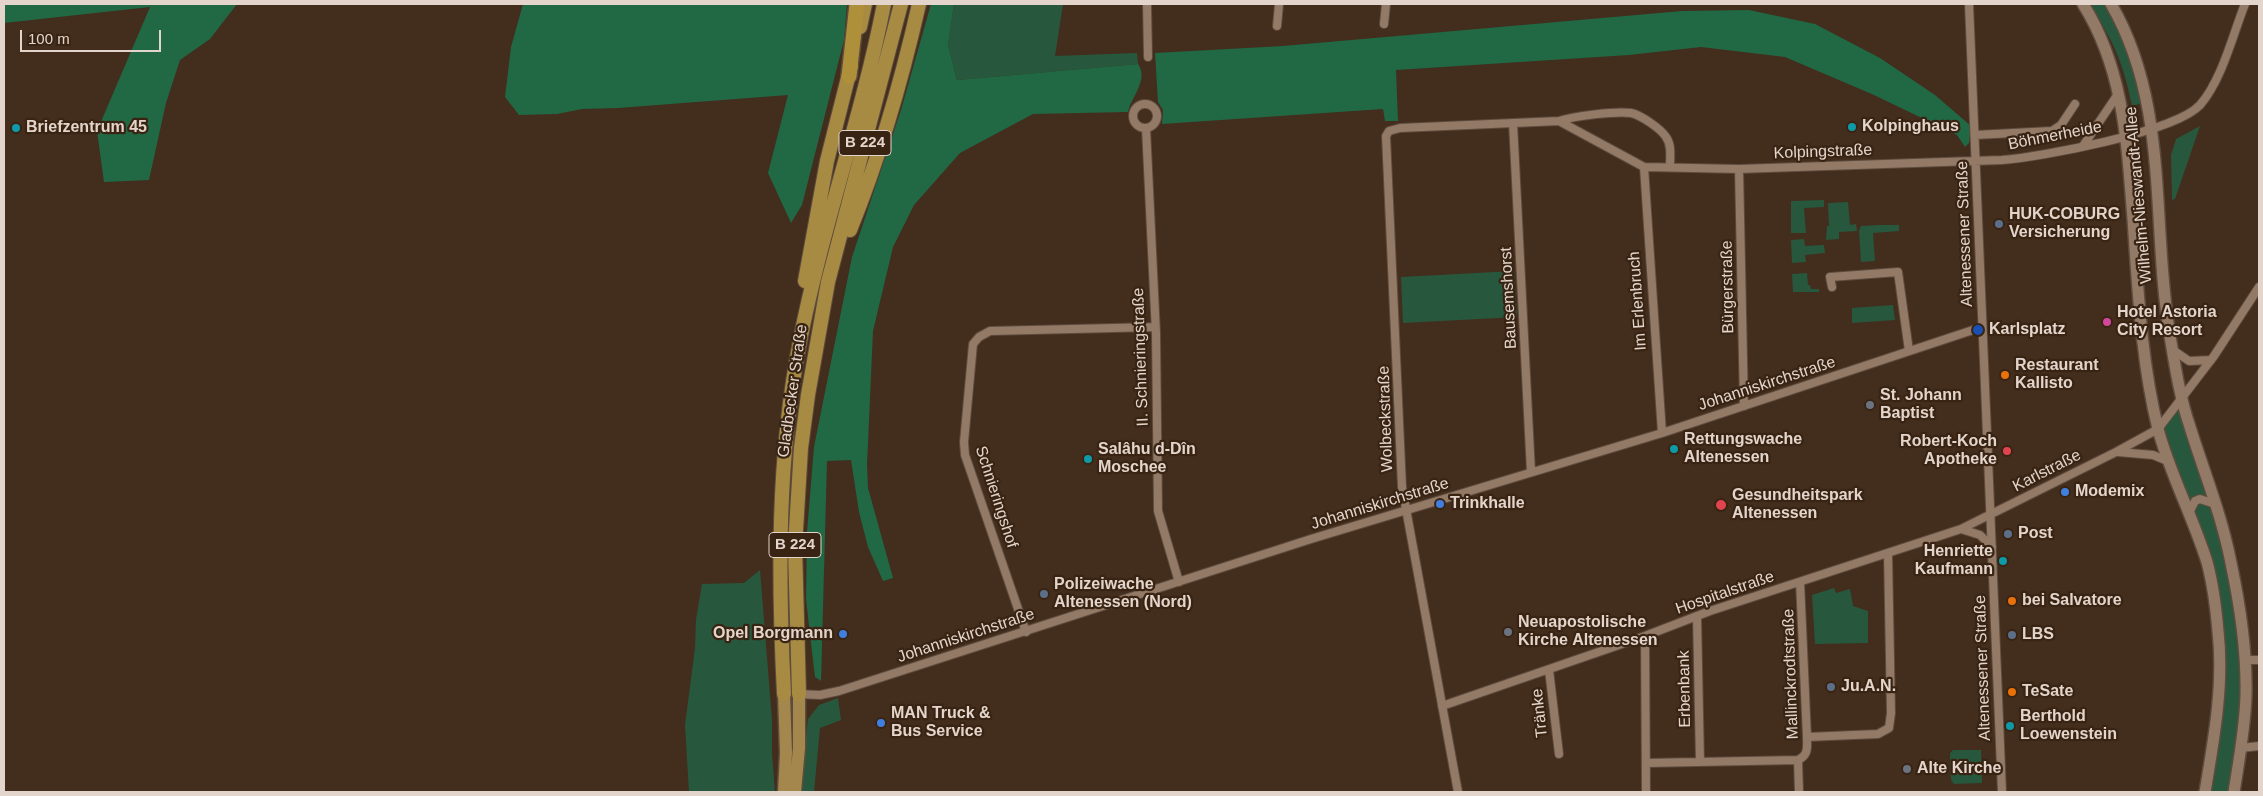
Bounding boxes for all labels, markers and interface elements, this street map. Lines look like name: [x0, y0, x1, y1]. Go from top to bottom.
scale bar: [22, 20, 164, 52]
text: 100 m: [28, 30, 70, 47]
street label: Wilhelm-Nieswandt-Allee: [2122, 106, 2156, 284]
place label: Kolpinghaus: [1862, 117, 1959, 137]
street label: Böhmerheide: [2006, 117, 2104, 155]
place label: Briefzentrum 45: [26, 118, 147, 138]
marker: Kolpinghaus: [1846, 121, 1858, 133]
marker: Briefzentrum 45: [10, 122, 22, 134]
road number: B 224: [839, 130, 891, 156]
street label: Kolpingstraße: [1773, 141, 1873, 163]
street label: Altenessener Straße: [1953, 161, 1977, 307]
place label: HUK-COBURG Versicherung: [2009, 205, 2120, 243]
marker: HUK-COBURG Versicherung: [1993, 218, 2005, 230]
street label: Bürgerstraße: [1718, 240, 1738, 334]
street label: Bausemshorst: [1497, 246, 1521, 350]
street label: Im Erlenbruch: [1625, 251, 1651, 351]
street label: II. Schnieringstraße: [1129, 287, 1153, 427]
place label: Hotel Astoria City Resort: [2117, 303, 2217, 341]
marker: Hotel Astoria City Resort: [2101, 316, 2113, 328]
place label: Karlsplatz: [1989, 320, 2065, 340]
street label: Gladbecker Straße: [774, 323, 812, 459]
marker: Karlsplatz: [1971, 323, 1985, 337]
street label: Johanniskirchstraße: [1696, 353, 1838, 415]
place label: Restaurant Kallisto: [2015, 356, 2099, 394]
street label: Wolbeckstraße: [1375, 365, 1397, 473]
marker: Restaurant Kallisto: [1999, 369, 2011, 381]
place label: St. Johann Baptist: [1880, 386, 1962, 424]
marker: St. Johann Baptist: [1864, 399, 1876, 411]
place label: Rettungswache Altenessen: [1684, 430, 1802, 468]
place label: Robert-Koch Apotheke: [1900, 432, 1997, 470]
place label: Salâhu d-Dîn Moschee: [1098, 440, 1196, 478]
marker: Rettungswache Altenessen: [1668, 443, 1680, 455]
street label: Schnieringshof: [971, 444, 1021, 550]
marker: Robert-Koch Apotheke: [2001, 445, 2013, 457]
street label: Karlstraße: [2010, 446, 2084, 496]
marker: Salâhu d-Dîn Moschee: [1082, 453, 1094, 465]
street label: Johanniskirchstraße: [1309, 474, 1451, 534]
place label: Modemix: [2075, 482, 2144, 502]
place label: Gesundheitspark Altenessen: [1732, 486, 1863, 524]
marker: Modemix: [2059, 486, 2071, 498]
place label: Trinkhalle: [1450, 494, 1525, 514]
marker: Trinkhalle: [1434, 498, 1446, 510]
marker: Gesundheitspark Altenessen: [1714, 498, 1728, 512]
place label: Post: [2018, 524, 2053, 544]
marker: Post: [2002, 528, 2014, 540]
road number: B 224: [769, 532, 821, 558]
place label: Henriette Kaufmann: [1915, 542, 1993, 580]
marker: Henriette Kaufmann: [1997, 555, 2009, 567]
street label: Hospitalstraße: [1673, 567, 1777, 619]
place label: Polizeiwache Altenessen (Nord): [1054, 575, 1192, 613]
marker: Polizeiwache Altenessen (Nord): [1038, 588, 1050, 600]
place label: bei Salvatore: [2022, 591, 2122, 611]
street label: Altenessener Straße: [1971, 595, 1995, 741]
marker: bei Salvatore: [2006, 595, 2018, 607]
street label: Johanniskirchstraße: [895, 605, 1037, 667]
street label: Mallinckrodtstraße: [1779, 608, 1803, 740]
place label: Neuapostolische Kirche Altenessen: [1518, 613, 1658, 651]
place label: Opel Borgmann: [713, 624, 833, 644]
place label: LBS: [2022, 625, 2054, 645]
marker: Neuapostolische Kirche Altenessen: [1502, 626, 1514, 638]
marker: Opel Borgmann: [837, 628, 849, 640]
marker: LBS: [2006, 629, 2018, 641]
street label: Erbenbank: [1675, 650, 1695, 728]
place label: Ju.A.N.: [1841, 677, 1896, 697]
marker: Ju.A.N.: [1825, 681, 1837, 693]
place label: TeSate: [2022, 682, 2073, 702]
marker: TeSate: [2006, 686, 2018, 698]
street label: Tränke: [1528, 688, 1552, 738]
place label: MAN Truck & Bus Service: [891, 704, 991, 742]
place label: Berthold Loewenstein: [2020, 707, 2117, 745]
marker: MAN Truck & Bus Service: [875, 717, 887, 729]
marker: Berthold Loewenstein: [2004, 720, 2016, 732]
place label: Alte Kirche: [1917, 759, 2001, 779]
marker: Alte Kirche: [1901, 763, 1913, 775]

